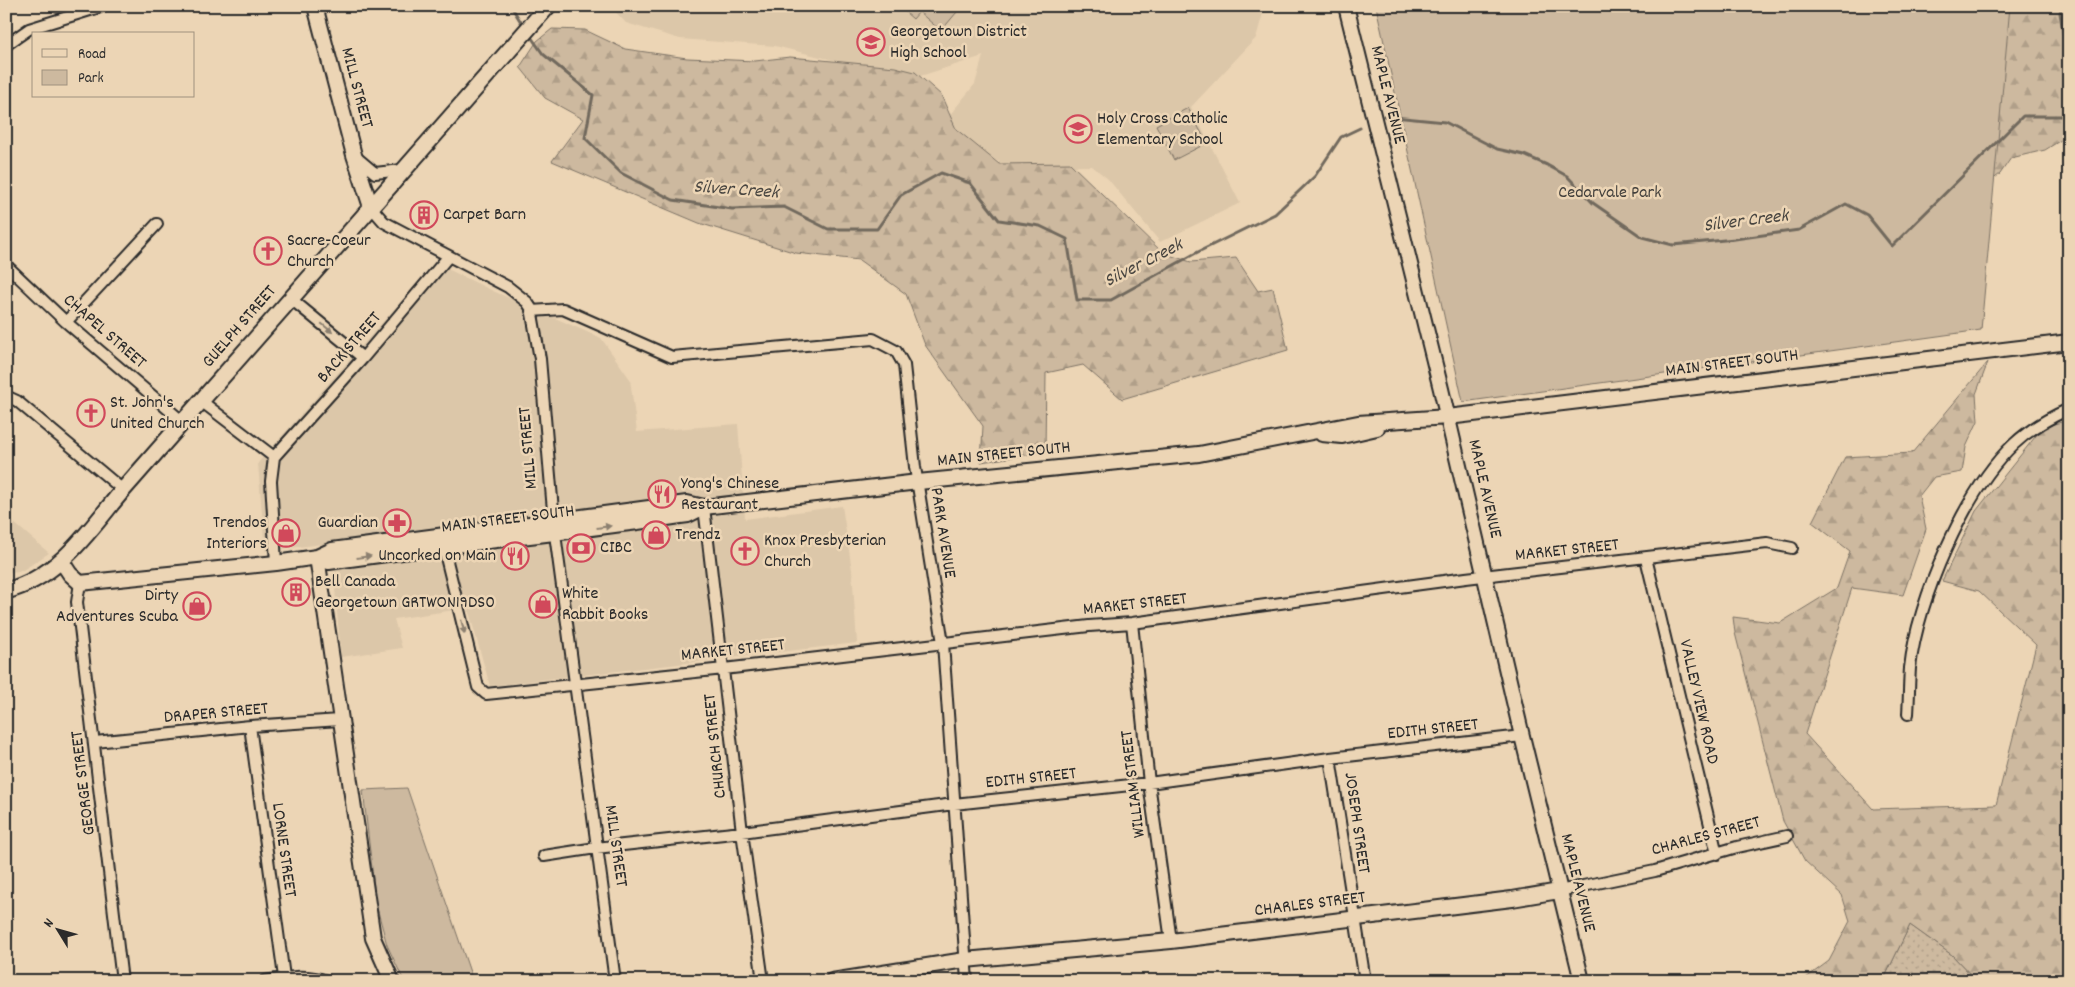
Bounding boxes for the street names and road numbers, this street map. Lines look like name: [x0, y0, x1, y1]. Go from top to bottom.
street label: MAPLE AVENUE: [1363, 43, 1411, 147]
street label: MILL STREET: [333, 45, 379, 131]
street label: GUELPH STREET: [197, 280, 283, 374]
street label: CHAPEL STREET: [57, 289, 151, 375]
street label: BACK STREET: [312, 307, 388, 389]
street label: MAIN STREET SOUTH: [1664, 343, 1800, 385]
street label: MILL STREET: [513, 406, 545, 490]
street label: MAIN STREET SOUTH: [936, 436, 1072, 474]
street label: MAPLE AVENUE: [1461, 437, 1507, 541]
street label: PARK AVENUE: [922, 486, 962, 580]
street label: MAIN STREET SOUTH: [440, 499, 576, 541]
street label: MARKET STREET: [1514, 533, 1620, 569]
street label: MARKET STREET: [1082, 587, 1188, 623]
street label: MARKET STREET: [680, 633, 786, 669]
street label: VALLEY VIEW ROAD: [1672, 637, 1724, 767]
street label: CHURCH STREET: [698, 692, 734, 800]
street label: DRAPER STREET: [163, 697, 269, 731]
street label: EDITH STREET: [1386, 713, 1480, 747]
street label: GEORGE STREET: [65, 729, 103, 837]
street label: WILLIAM STREET: [1115, 729, 1153, 839]
street label: EDITH STREET: [984, 762, 1078, 796]
street label: JOSEPH STREET: [1337, 771, 1375, 875]
street label: LORNE STREET: [264, 801, 302, 899]
street label: MILL STREET: [597, 803, 633, 889]
street label: CHARLES STREET: [1649, 810, 1763, 864]
street label: MAPLE AVENUE: [1553, 831, 1601, 935]
street label: CHARLES STREET: [1253, 886, 1367, 924]

